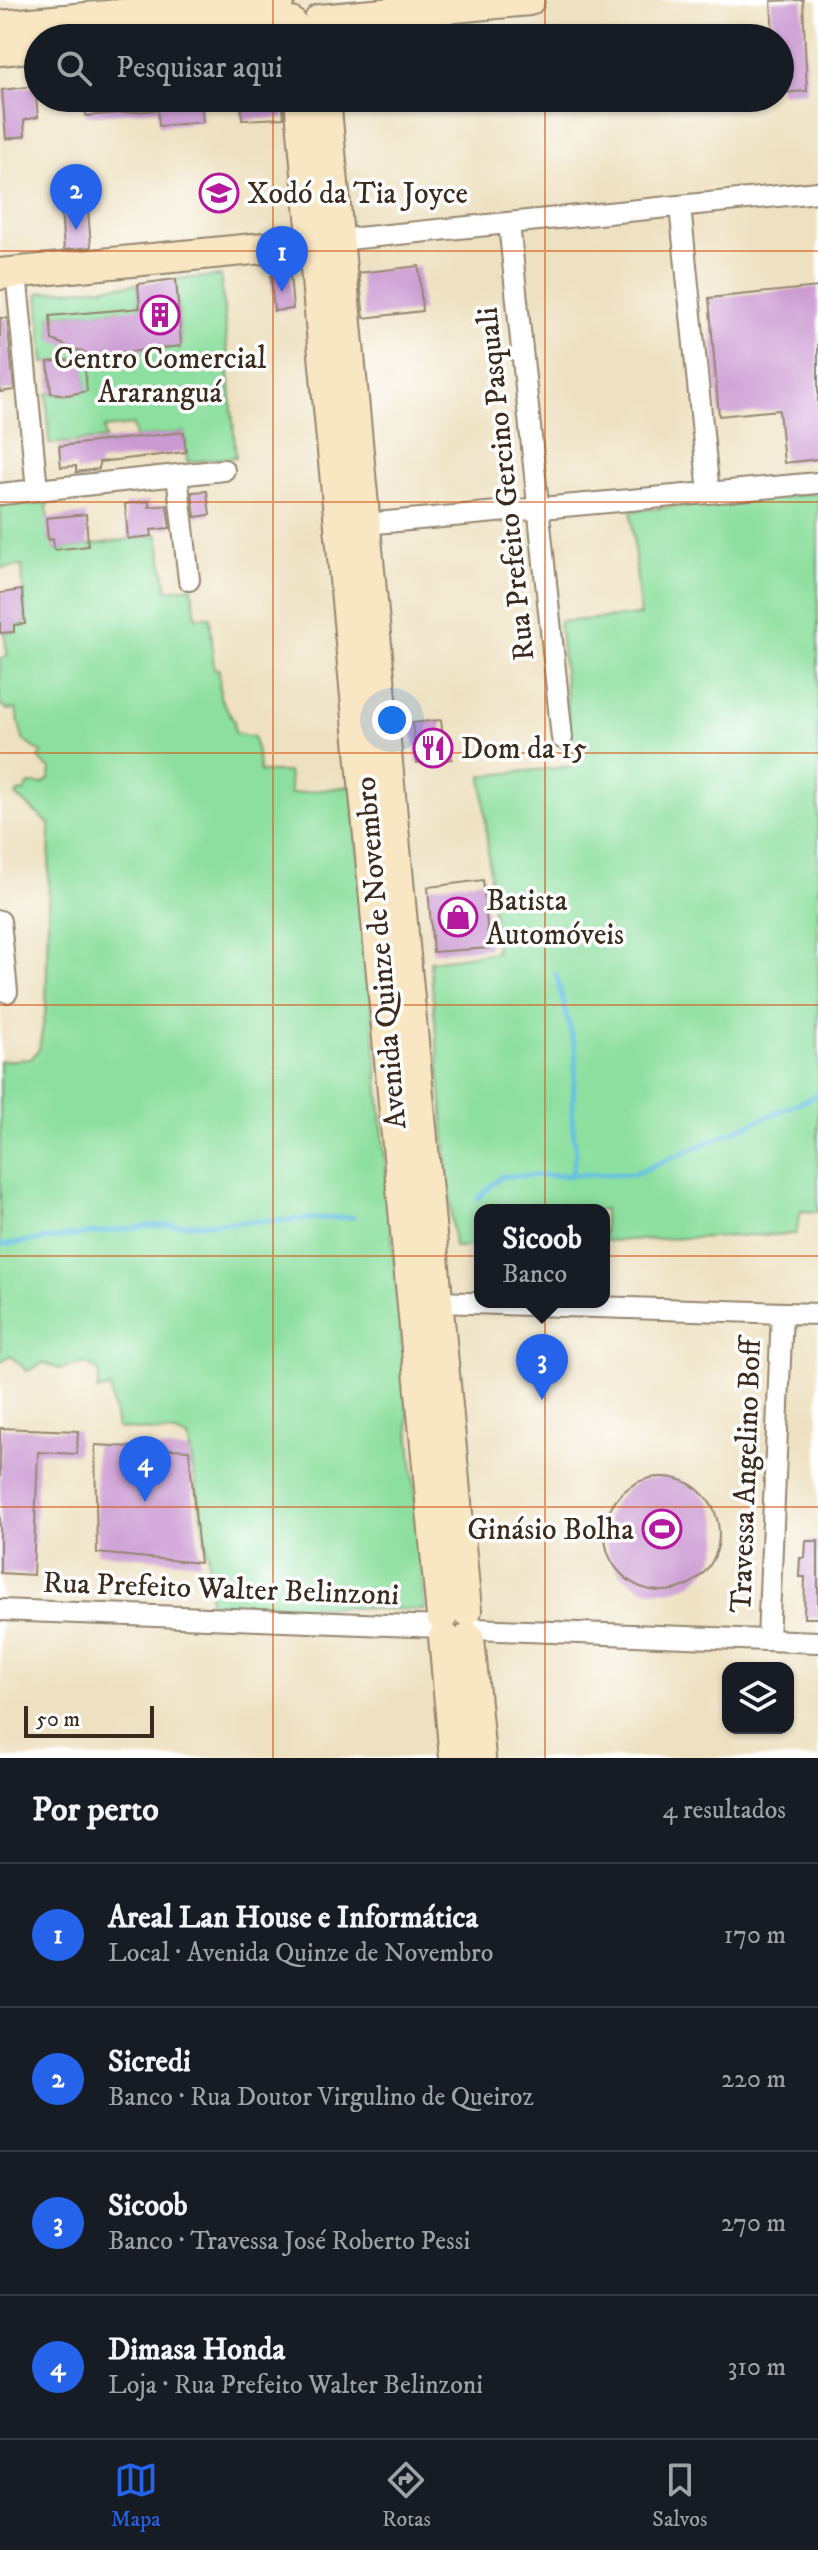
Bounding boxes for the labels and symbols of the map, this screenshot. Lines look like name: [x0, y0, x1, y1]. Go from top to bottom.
pin: 2: [50, 164, 102, 230]
school or university icon: Xodó da Tia Joyce: [198, 172, 240, 214]
place label: Xodó da Tia Joyce: [247, 176, 468, 213]
pin: 1: [256, 226, 308, 292]
building icon: Centro Comercial Araranguá: [139, 294, 181, 336]
street label: Rua Prefeito Gercino Pasquali: [470, 305, 543, 663]
place label: Centro Comercial Araranguá: [54, 341, 266, 412]
your location: [372, 700, 412, 740]
restaurant icon: Dom da 15: [412, 727, 454, 769]
place label: Dom da 15: [461, 731, 587, 768]
street label: Avenida Quinze de Novembro: [348, 775, 415, 1131]
place label: Batista Automóveis: [486, 883, 624, 954]
shop icon: Batista Automóveis: [437, 896, 479, 938]
street label: Travessa Angelino Boff: [723, 1333, 770, 1613]
pin: 3: [516, 1334, 568, 1400]
pin: 4: [119, 1436, 171, 1502]
sports icon: Ginásio Bolha: [641, 1508, 683, 1550]
place label: Ginásio Bolha: [467, 1512, 634, 1549]
street label: Rua Prefeito Walter Belinzoni: [42, 1565, 400, 1614]
scale bar: [24, 1702, 154, 1738]

